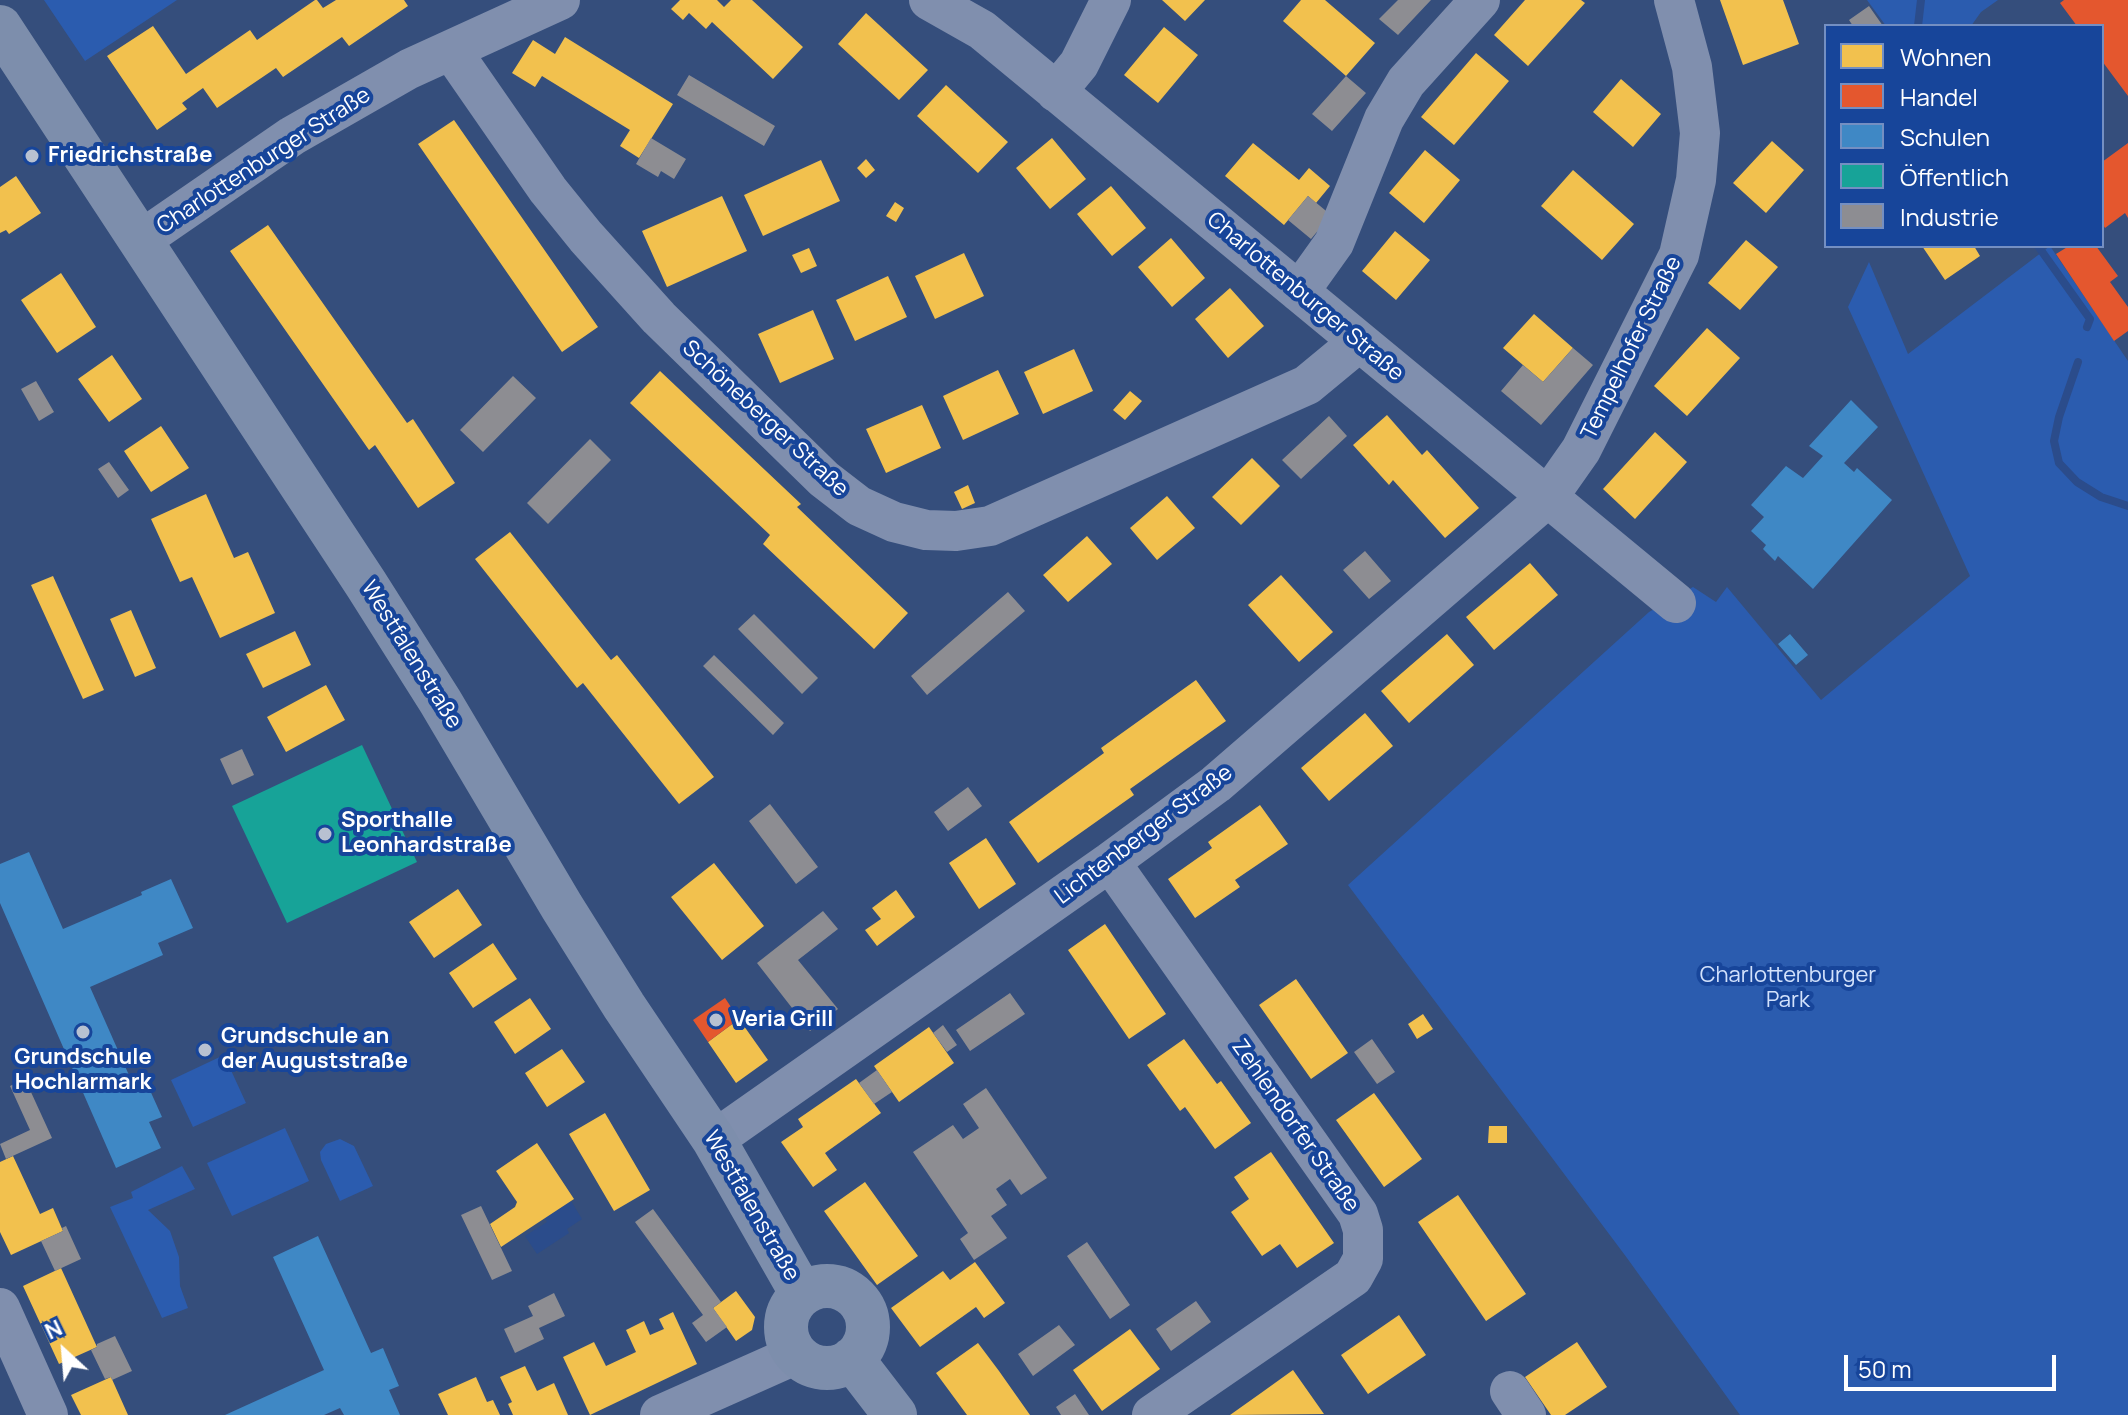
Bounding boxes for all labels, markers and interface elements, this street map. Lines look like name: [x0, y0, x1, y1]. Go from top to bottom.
legend: [1824, 24, 2104, 248]
text: Wohnen: [1900, 40, 1992, 73]
text: Handel: [1900, 80, 1978, 113]
street label: Charlottenburger Straße: [152, 82, 376, 240]
text: Schulen: [1900, 120, 1990, 153]
place label: Friedrichstraße: [48, 143, 212, 169]
marker: Friedrichstraße: [23, 147, 41, 165]
text: Öffentlich: [1900, 160, 2009, 193]
text: Industrie: [1900, 200, 1999, 233]
street label: Charlottenburger Straße: [1201, 207, 1409, 387]
street label: Tempelhofer Straße: [1576, 252, 1688, 444]
street label: Schöneberger Straße: [677, 335, 853, 503]
street label: Westfalenstraße: [355, 576, 467, 734]
street label: Lichtenberger Straße: [1050, 760, 1238, 910]
place label: Sporthalle Leonhardstraße: [341, 808, 512, 860]
marker: Sporthalle Leonhardstraße: [316, 825, 334, 843]
park label: Charlottenburger Park: [1700, 963, 1876, 1014]
place label: Veria Grill: [732, 1007, 833, 1033]
marker: Veria Grill: [707, 1011, 725, 1029]
marker: Grundschule Hochlarmark: [74, 1023, 92, 1041]
place label: Grundschule an der Auguststraße: [221, 1024, 408, 1076]
street label: Zehlendorfer Straße: [1225, 1035, 1365, 1217]
marker: Grundschule an der Auguststraße: [196, 1041, 214, 1059]
place label: Grundschule Hochlarmark: [14, 1045, 152, 1096]
street label: Westfalenstraße: [697, 1126, 805, 1286]
north arrow: [24, 1311, 104, 1391]
text: N: [40, 1312, 67, 1346]
scale bar: [1848, 1339, 2060, 1389]
text: 50 m: [1858, 1352, 1912, 1385]

